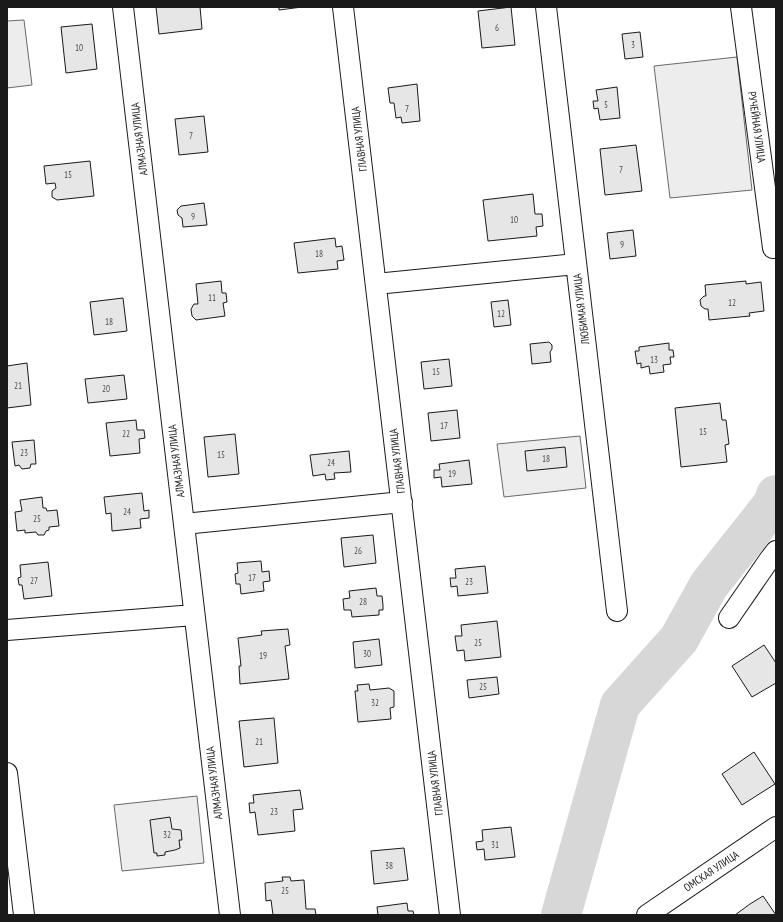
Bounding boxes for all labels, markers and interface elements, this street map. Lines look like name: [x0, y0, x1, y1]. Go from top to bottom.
house number: 6: [495, 22, 499, 33]
house number: 3: [631, 39, 635, 50]
house number: 10: [75, 42, 83, 53]
street label: РУЧЕЙНАЯ УЛИЦА: [745, 91, 769, 164]
house number: 5: [604, 99, 608, 110]
street label: АЛМАЗНАЯ УЛИЦА: [127, 101, 150, 176]
house number: 7: [405, 103, 409, 114]
street label: ГЛАВНАЯ УЛИЦА: [348, 105, 370, 172]
house number: 7: [189, 130, 193, 141]
house number: 7: [619, 164, 623, 175]
house number: 15: [64, 169, 72, 180]
house number: 9: [191, 211, 195, 222]
house number: 10: [510, 214, 518, 225]
house number: 9: [620, 239, 624, 250]
house number: 18: [315, 248, 323, 259]
street label: ЛЮБИМАЯ УЛИЦА: [570, 272, 592, 346]
house number: 11: [208, 292, 216, 303]
house number: 12: [728, 297, 736, 308]
house number: 12: [497, 308, 505, 319]
house number: 18: [105, 316, 113, 327]
house number: 13: [650, 354, 658, 365]
house number: 15: [432, 366, 440, 377]
house number: 21: [14, 380, 22, 391]
house number: 20: [102, 383, 110, 394]
house number: 17: [440, 420, 448, 431]
street label: АЛМАЗНАЯ УЛИЦА: [164, 423, 187, 498]
house number: 15: [699, 426, 707, 437]
street label: ГЛАВНАЯ УЛИЦА: [386, 427, 408, 494]
house number: 22: [122, 428, 130, 439]
house number: 23: [20, 447, 28, 458]
house number: 15: [217, 449, 225, 460]
house number: 18: [542, 453, 550, 464]
house number: 24: [327, 457, 335, 468]
house number: 19: [448, 468, 456, 479]
house number: 24: [123, 506, 131, 517]
house number: 25: [33, 513, 41, 524]
house number: 26: [354, 545, 362, 556]
house number: 17: [248, 572, 256, 583]
house number: 27: [30, 575, 38, 586]
house number: 23: [465, 576, 473, 587]
house number: 28: [359, 596, 367, 607]
house number: 25: [474, 637, 482, 648]
house number: 30: [363, 648, 371, 659]
house number: 19: [259, 650, 267, 661]
house number: 25: [479, 681, 487, 692]
house number: 32: [371, 697, 379, 708]
house number: 21: [255, 736, 263, 747]
street label: АЛМАЗНАЯ УЛИЦА: [202, 745, 225, 820]
street label: ГЛАВНАЯ УЛИЦА: [424, 749, 446, 816]
house number: 23: [270, 806, 278, 817]
house number: 32: [163, 829, 171, 840]
house number: 31: [491, 839, 499, 850]
street label: ОМСКАЯ УЛИЦА: [681, 847, 742, 895]
house number: 38: [385, 860, 393, 871]
house number: 25: [281, 885, 289, 896]

